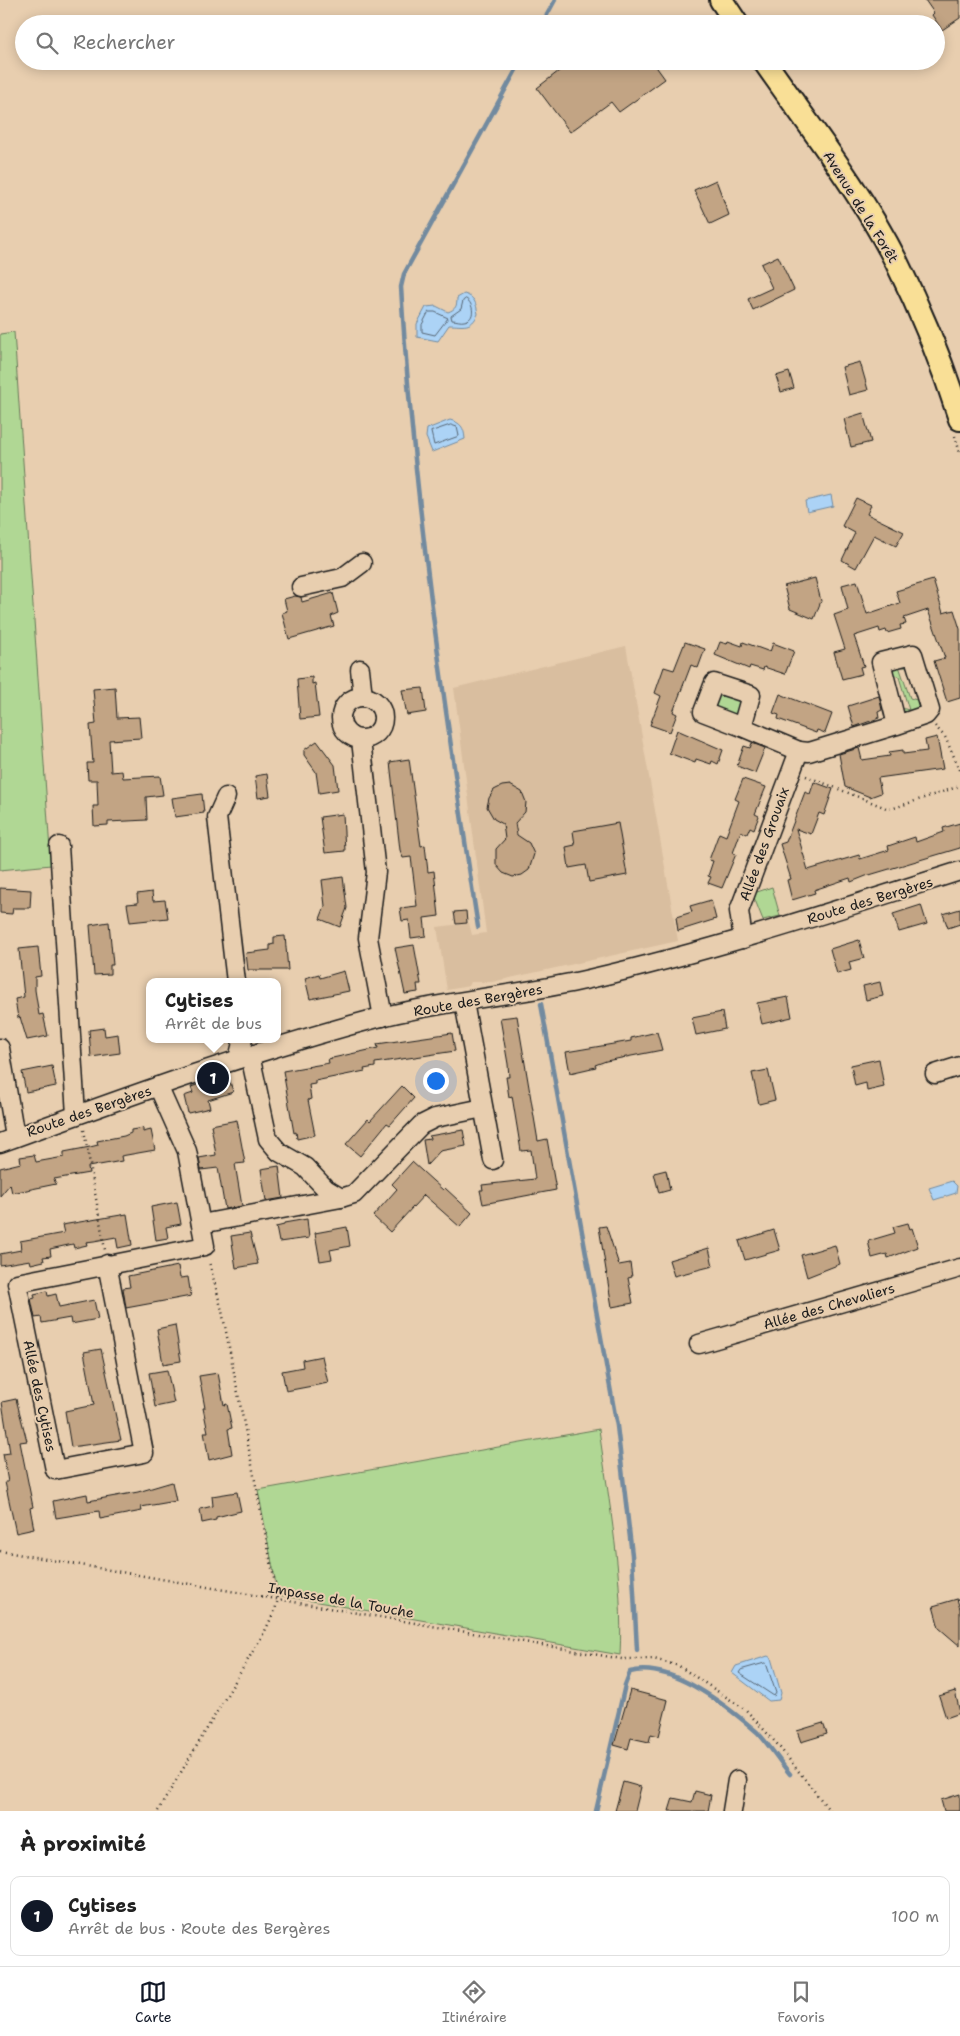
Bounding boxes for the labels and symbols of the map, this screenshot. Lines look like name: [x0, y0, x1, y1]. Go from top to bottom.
street label: Avenue de la Forêt: [819, 148, 903, 266]
street label: Allée des Grouaix: [735, 785, 793, 903]
street label: Route des Bergères: [805, 872, 935, 928]
street label: Route des Bergères: [412, 980, 544, 1020]
pin: 1: [197, 1059, 229, 1097]
your location: [423, 1068, 449, 1094]
street label: Route des Bergères: [24, 1081, 154, 1141]
street label: Allée des Chevaliers: [761, 1279, 897, 1333]
street label: Allée des Cytises: [19, 1338, 61, 1454]
street label: Impasse de la Touche: [267, 1578, 415, 1622]

